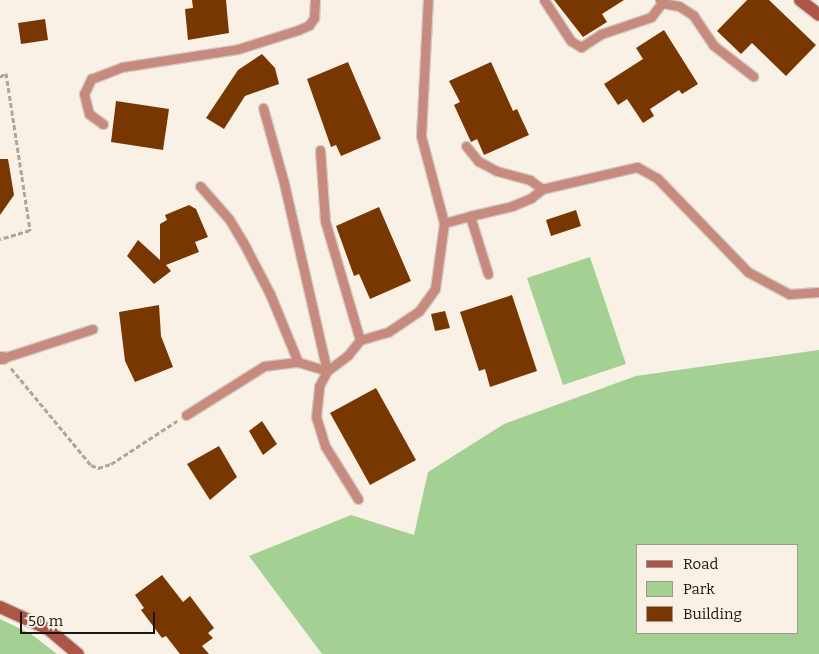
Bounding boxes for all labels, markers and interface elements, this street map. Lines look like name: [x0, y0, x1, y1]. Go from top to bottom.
legend: [636, 544, 799, 634]
text: Road: [683, 555, 718, 573]
text: Park: [683, 580, 715, 598]
scale bar: [22, 602, 158, 634]
text: Building: [683, 605, 742, 623]
text: 50 m: [28, 612, 63, 630]

